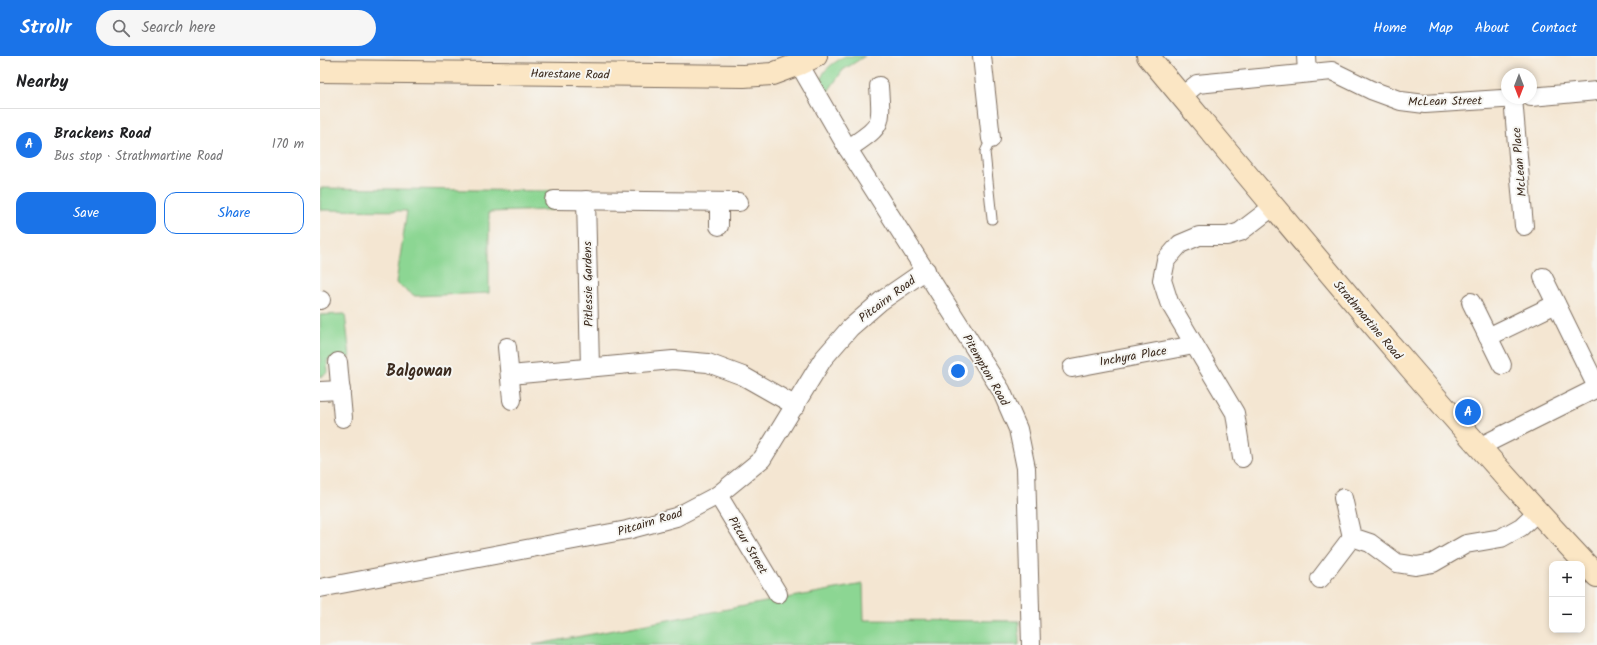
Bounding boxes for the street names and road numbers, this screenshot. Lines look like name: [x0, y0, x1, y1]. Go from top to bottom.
street label: Harestane Road: [530, 64, 611, 85]
street label: McLean Street: [1408, 91, 1483, 112]
street label: McLean Place: [1507, 126, 1532, 197]
street label: Pitlessie Gardens: [578, 241, 599, 327]
street label: Pitcairn Road: [855, 271, 921, 327]
street label: Strathmartine Road: [1329, 276, 1407, 365]
street label: Pitempton Road: [957, 331, 1014, 411]
street label: Inchyra Place: [1098, 341, 1169, 372]
street label: Pitcairn Road: [615, 503, 686, 541]
street label: Pitcur Street: [723, 513, 772, 578]

